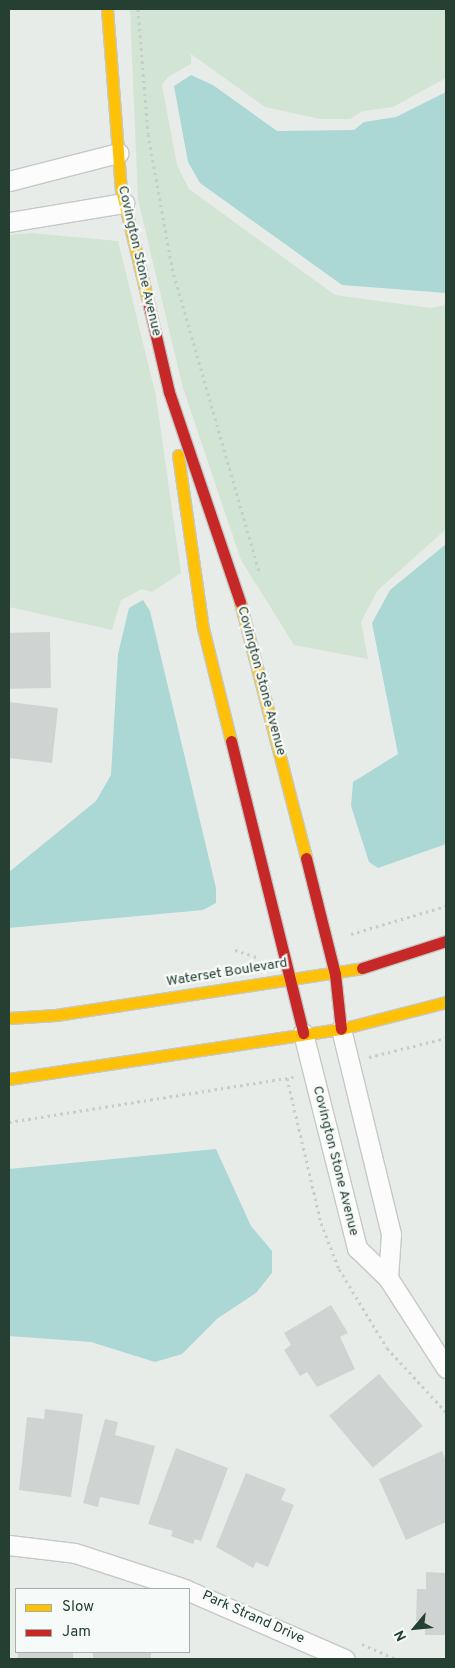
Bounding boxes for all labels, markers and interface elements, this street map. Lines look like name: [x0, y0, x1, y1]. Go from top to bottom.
street label: Covington Stone Avenue: [113, 184, 165, 338]
street label: Covington Stone Avenue: [233, 604, 289, 758]
street label: Waterset Boulevard: [165, 955, 289, 991]
street label: Covington Stone Avenue: [308, 1084, 362, 1238]
legend: [15, 1588, 190, 1653]
street label: Park Strand Drive: [199, 1588, 307, 1648]
text: Slow: [62, 1598, 94, 1617]
north arrow: [390, 1603, 440, 1653]
text: Jam: [62, 1623, 91, 1642]
text: N: [391, 1627, 411, 1644]

